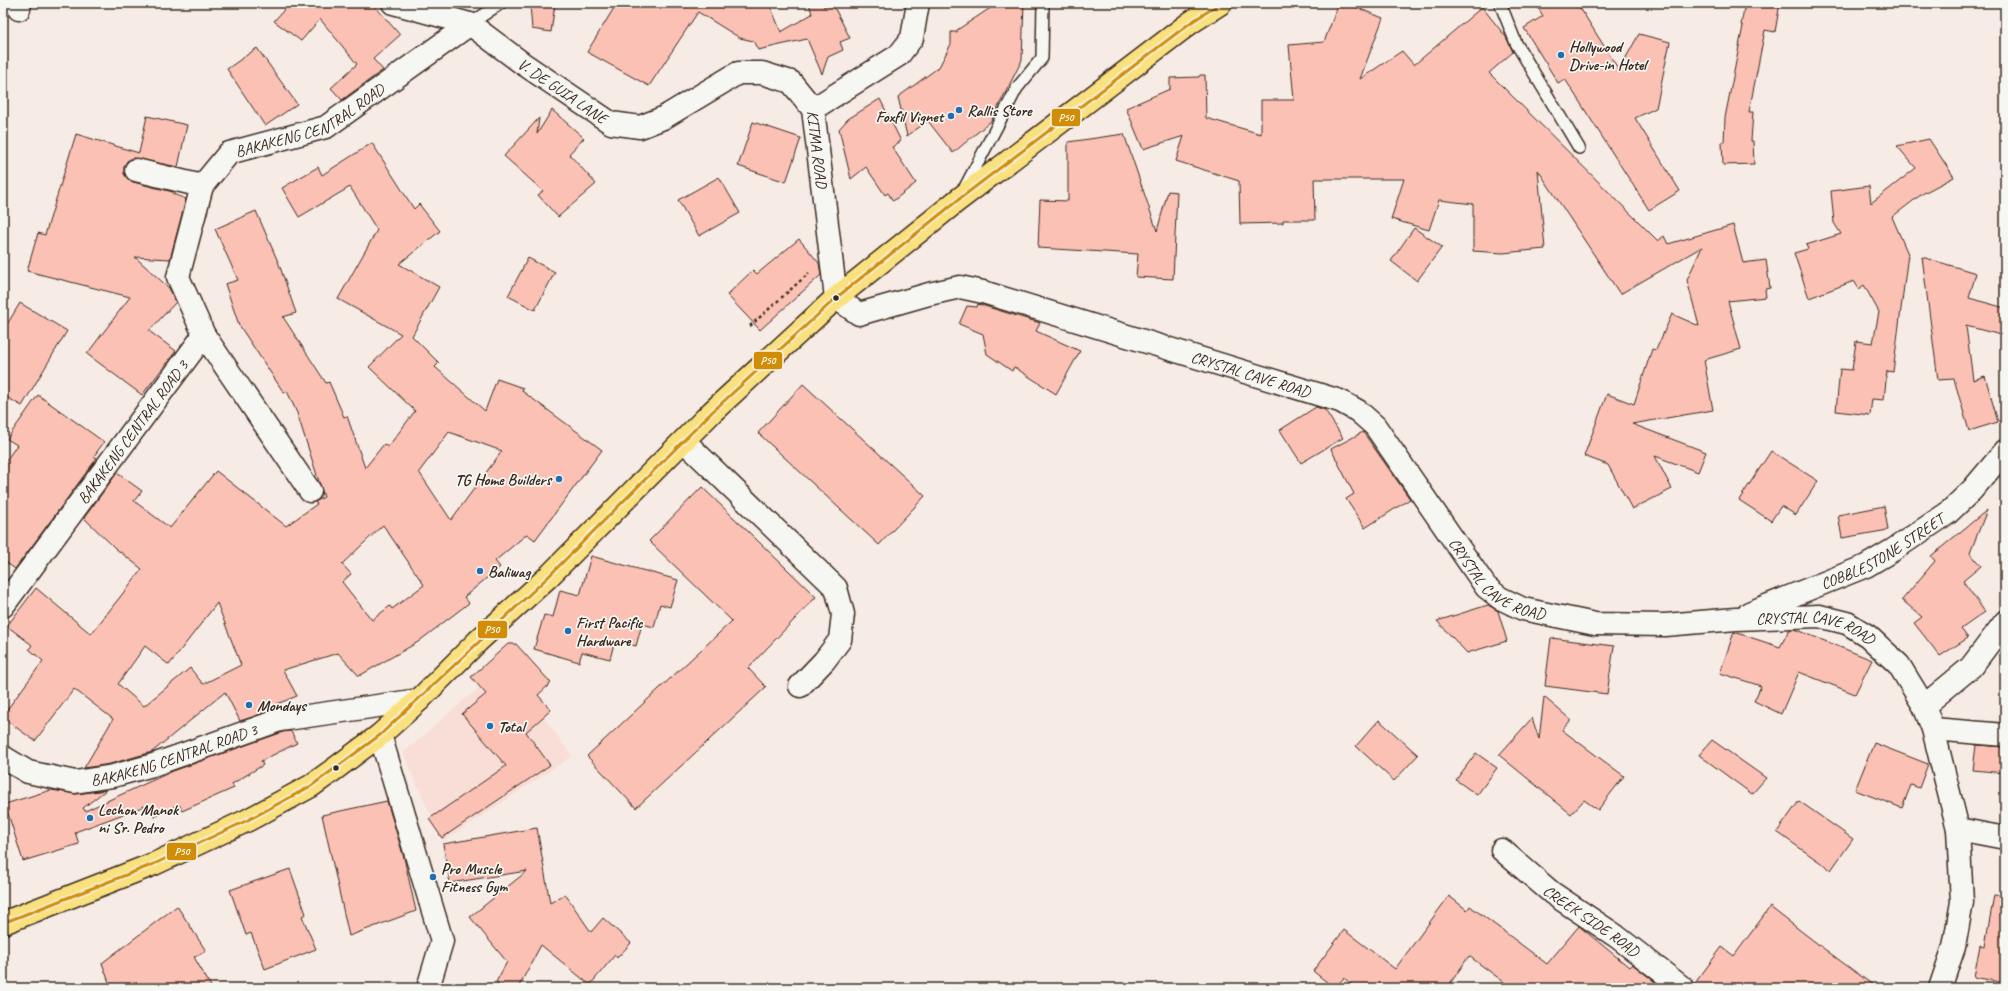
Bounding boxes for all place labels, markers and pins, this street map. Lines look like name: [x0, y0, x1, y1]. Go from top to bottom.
place label: Hollywood Drive-in Hotel: [1569, 37, 1649, 75]
marker: Hollywood Drive-in Hotel: [1556, 50, 1566, 60]
place label: Rallis Store: [967, 101, 1033, 121]
marker: Rallis Store: [954, 105, 964, 115]
place label: Foxfil Vignet: [876, 107, 945, 127]
marker: Foxfil Vignet: [946, 111, 956, 121]
unlabelled marker: [831, 293, 841, 303]
place label: TG Home Builders: [455, 470, 553, 490]
marker: TG Home Builders: [554, 474, 564, 484]
place label: Baliwag: [488, 562, 531, 582]
marker: Baliwag: [475, 566, 485, 576]
place label: First Pacific Hardware: [576, 613, 644, 651]
marker: First Pacific Hardware: [563, 626, 573, 636]
place label: Mondays: [257, 696, 307, 716]
marker: Mondays: [244, 700, 254, 710]
place label: Total: [498, 717, 528, 737]
marker: Total: [485, 721, 495, 731]
unlabelled marker: [331, 763, 341, 773]
place label: Lechon Manok ni Sr. Pedro: [98, 800, 180, 838]
marker: Lechon Manok ni Sr. Pedro: [85, 813, 95, 823]
place label: Pro Muscle Fitness Gym: [441, 859, 508, 897]
marker: Pro Muscle Fitness Gym: [428, 872, 438, 882]

